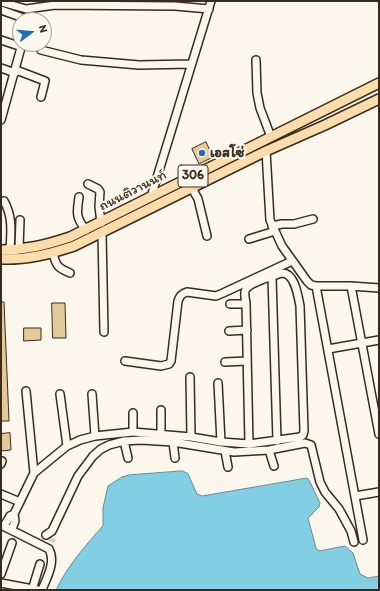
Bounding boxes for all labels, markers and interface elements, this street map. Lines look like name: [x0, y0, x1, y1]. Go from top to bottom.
north arrow: [12, 12, 52, 52]
text: N: [36, 23, 50, 34]
place label: เอสโซ่: [210, 145, 244, 161]
marker: เอสโซ่: [197, 148, 207, 158]
road number: 306: [178, 165, 208, 187]
street label: ถนนติวานนท์: [96, 167, 170, 215]

